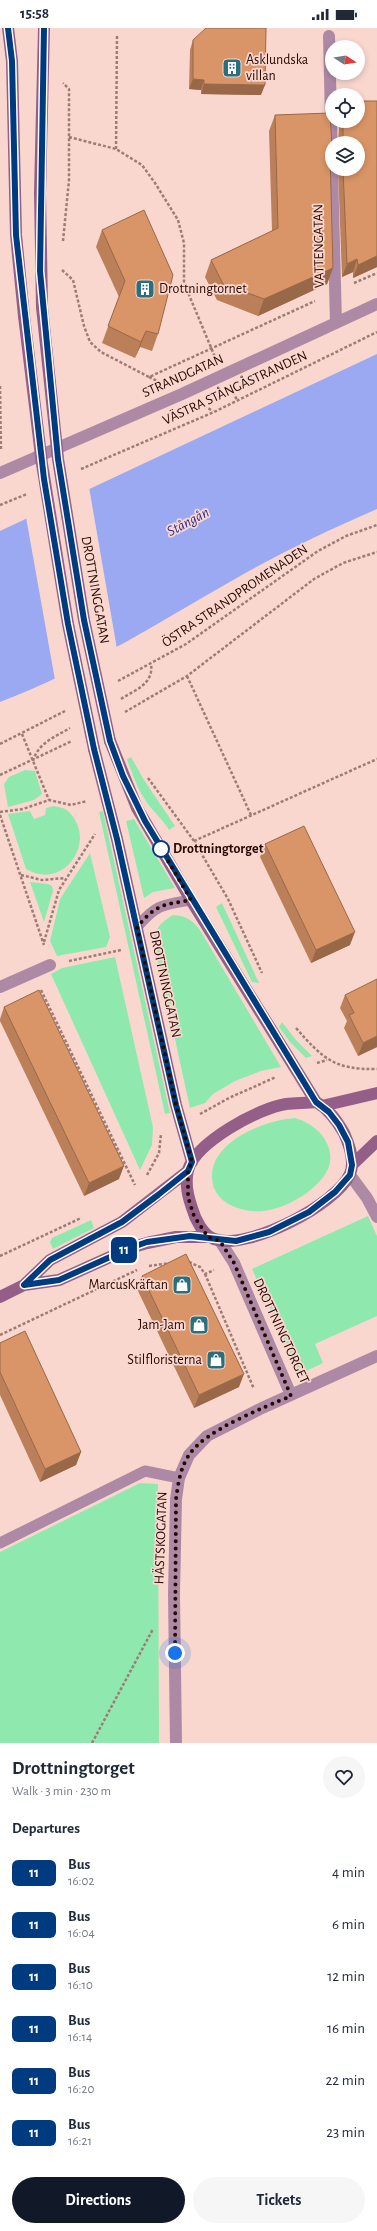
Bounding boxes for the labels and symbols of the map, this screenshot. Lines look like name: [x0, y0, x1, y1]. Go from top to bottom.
north arrow: [325, 40, 365, 80]
place label: Asklundska villan: [246, 53, 309, 83]
building icon: Asklundska villan: [221, 57, 243, 79]
street label: VATTENGATAN: [311, 204, 327, 288]
building icon: Drottningtornet: [134, 278, 156, 300]
place label: Drottningtornet: [159, 282, 247, 296]
street label: VÄSTRA STÅNGÅSTRANDEN: [160, 347, 309, 428]
street label: STRANDGATAN: [140, 352, 226, 400]
water label: Stångån: [164, 505, 212, 539]
street label: DROTTNINGGATAN: [79, 535, 111, 645]
street label: ÖSTRA STRANDPROMENADEN: [158, 539, 310, 650]
marker: Drottningtorget: [152, 840, 170, 858]
place label: Drottningtorget: [173, 842, 264, 856]
street label: DROTTNINGGATAN: [147, 929, 183, 1039]
line badge: 11: [106, 1237, 142, 1263]
shop icon: MarcusKräftan: [171, 1274, 193, 1296]
street label: DROTTNINGTORGET: [250, 1276, 312, 1386]
place label: MarcusKräftan: [88, 1278, 168, 1292]
shop icon: Jam-Jam: [188, 1314, 210, 1336]
place label: Jam-Jam: [138, 1318, 185, 1332]
shop icon: Stilfloristerna: [205, 1349, 227, 1371]
place label: Stilfloristerna: [127, 1353, 203, 1367]
street label: HÄSTSKOGATAN: [150, 1491, 170, 1585]
your location: [165, 1643, 185, 1663]

